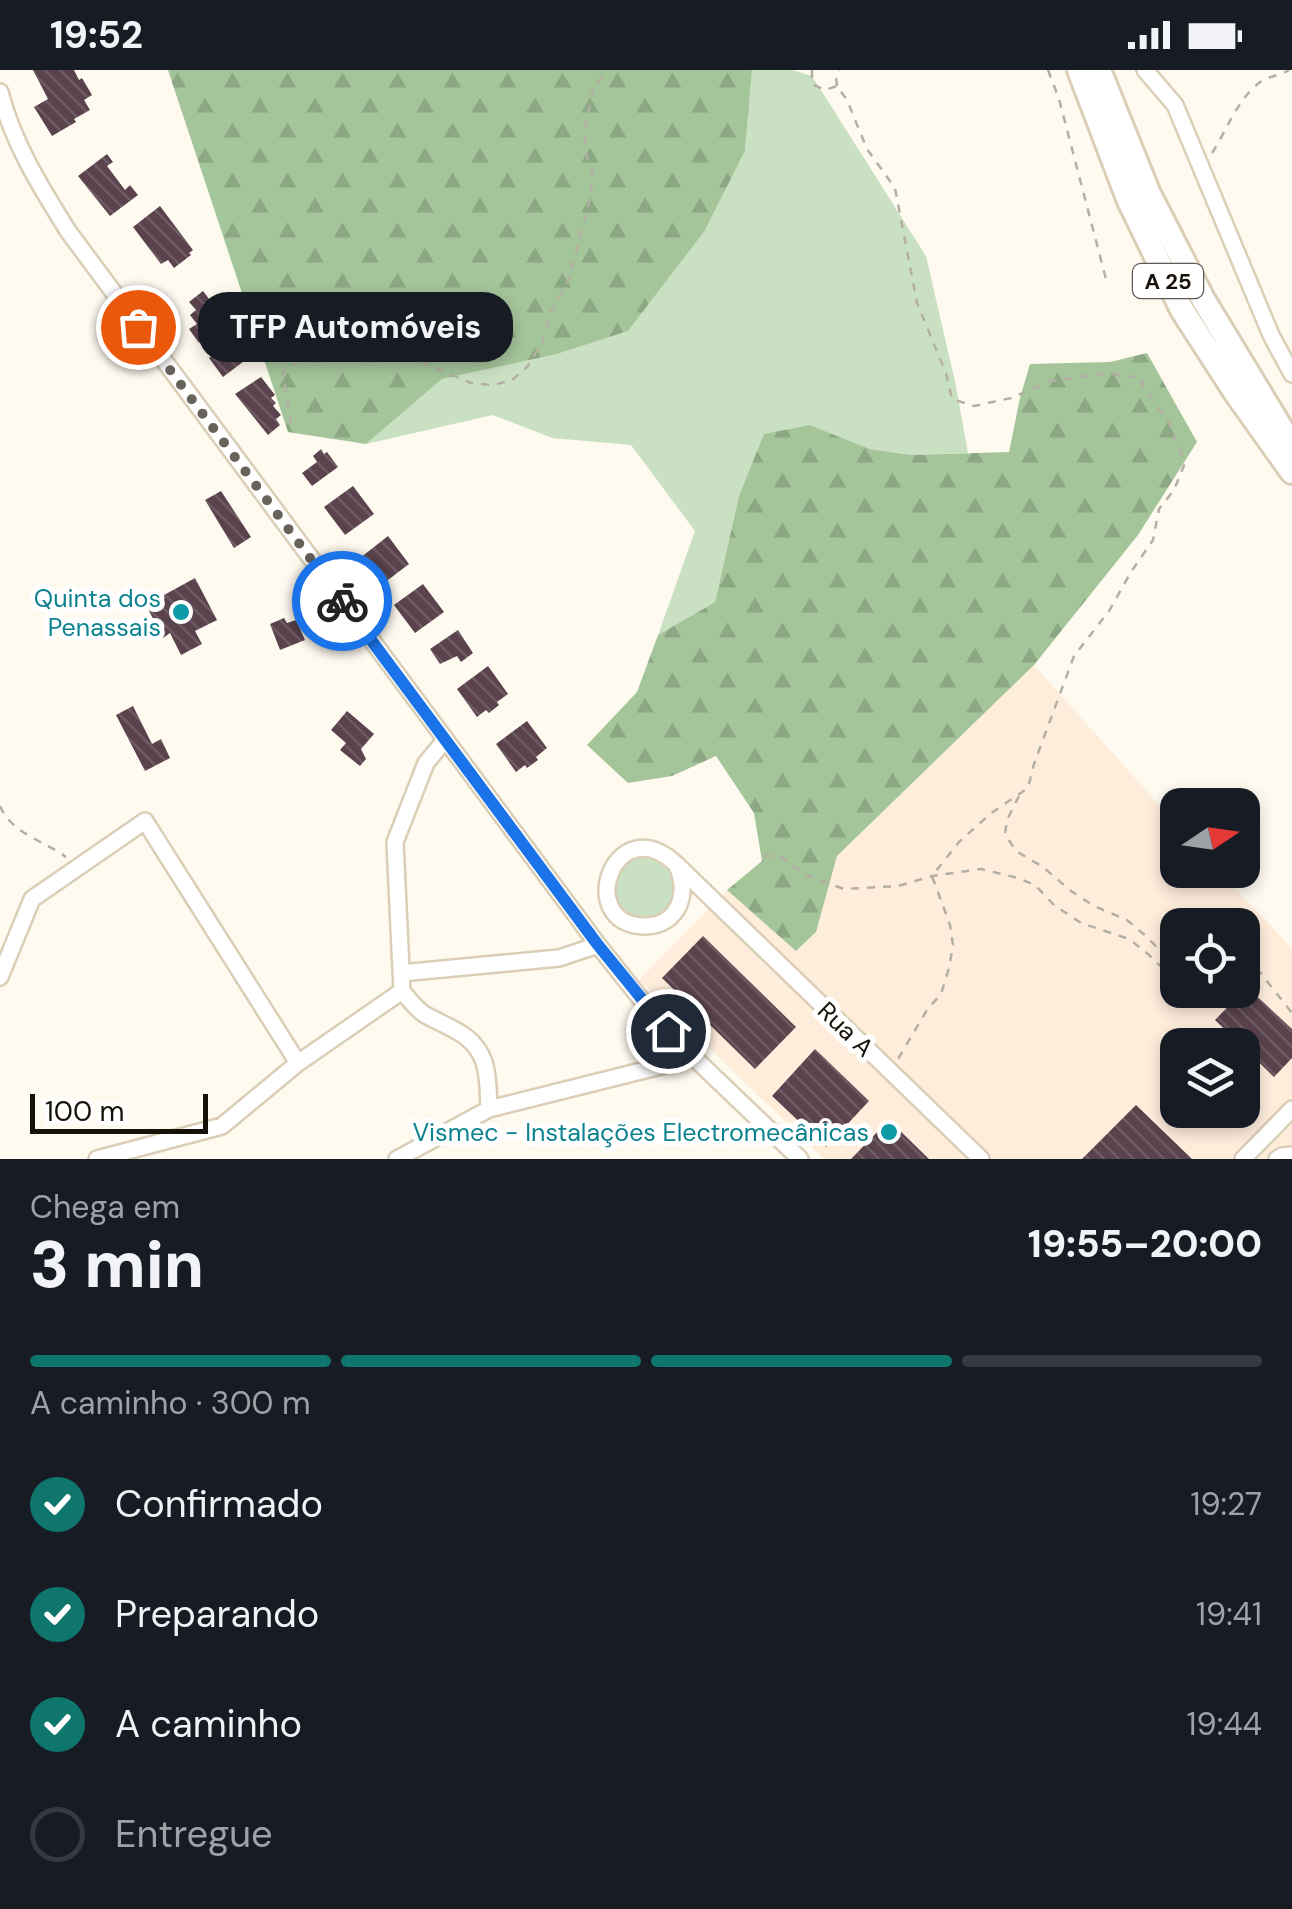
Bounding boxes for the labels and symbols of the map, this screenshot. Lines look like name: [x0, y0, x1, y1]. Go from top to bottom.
road number: A 25: [1133, 264, 1203, 298]
pin: [96, 285, 181, 370]
callout: TFP Automóveis: [198, 292, 513, 362]
courier: [292, 551, 392, 651]
place label: Quinta dos Penassais: [34, 582, 161, 644]
marker: Quinta dos Penassais: [170, 601, 192, 623]
north arrow: [1160, 788, 1260, 888]
pin: [626, 989, 711, 1074]
street label: Rua A: [810, 995, 881, 1064]
scale bar: [30, 1089, 208, 1134]
place label: Vismec - Instalações Electromecânicas: [412, 1116, 869, 1149]
marker: Vismec - Instalações Electromecânicas: [878, 1121, 900, 1143]

